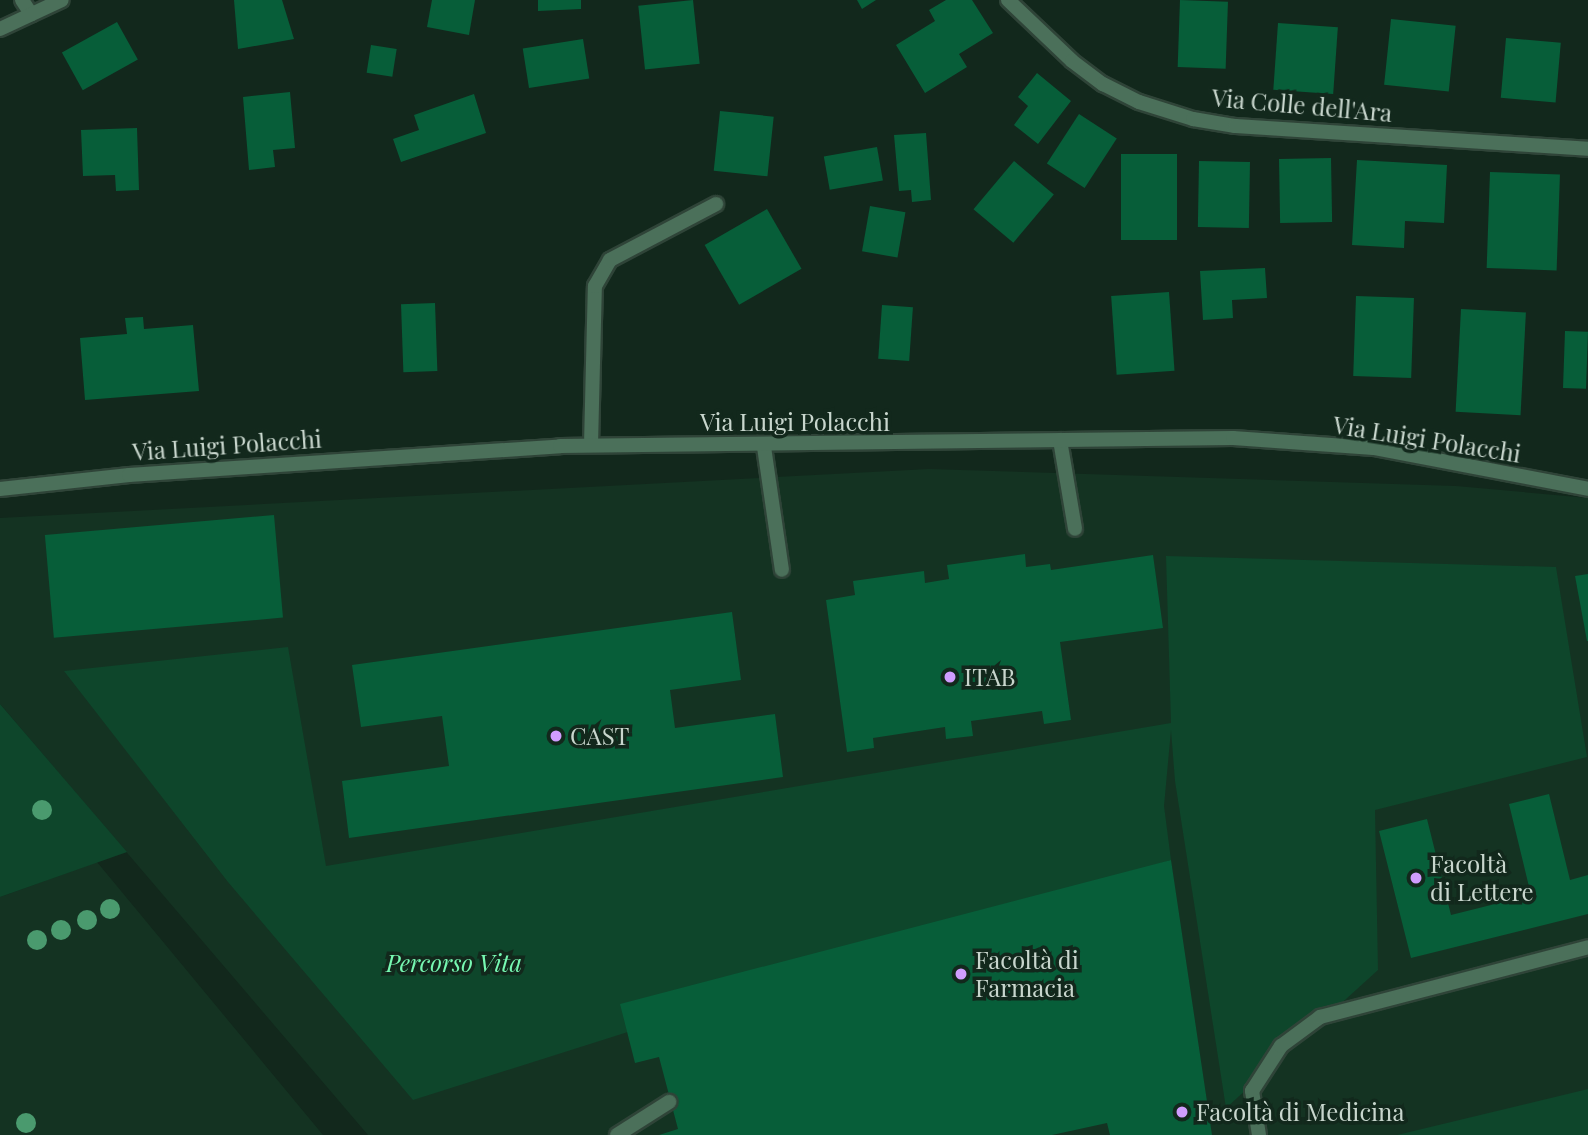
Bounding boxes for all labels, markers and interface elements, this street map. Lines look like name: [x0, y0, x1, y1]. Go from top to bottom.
street label: Via Colle dell'Ara: [1210, 83, 1394, 127]
street label: Via Luigi Polacchi: [700, 408, 890, 436]
street label: Via Luigi Polacchi: [1331, 410, 1523, 468]
street label: Via Luigi Polacchi: [131, 424, 323, 466]
place label: ITAB: [964, 663, 1016, 691]
marker: ITAB: [942, 669, 958, 685]
place label: CAST: [570, 722, 629, 750]
marker: CAST: [548, 728, 564, 744]
place label: Facoltà di Lettere: [1430, 850, 1534, 906]
marker: Facoltà di Lettere: [1408, 870, 1424, 886]
place label: Facoltà di Farmacia: [975, 946, 1079, 1002]
park label: Percorso Vita: [386, 949, 522, 977]
marker: Facoltà di Farmacia: [953, 966, 969, 982]
place label: Facoltà di Medicina: [1196, 1098, 1405, 1126]
marker: Facoltà di Medicina: [1174, 1104, 1190, 1120]

